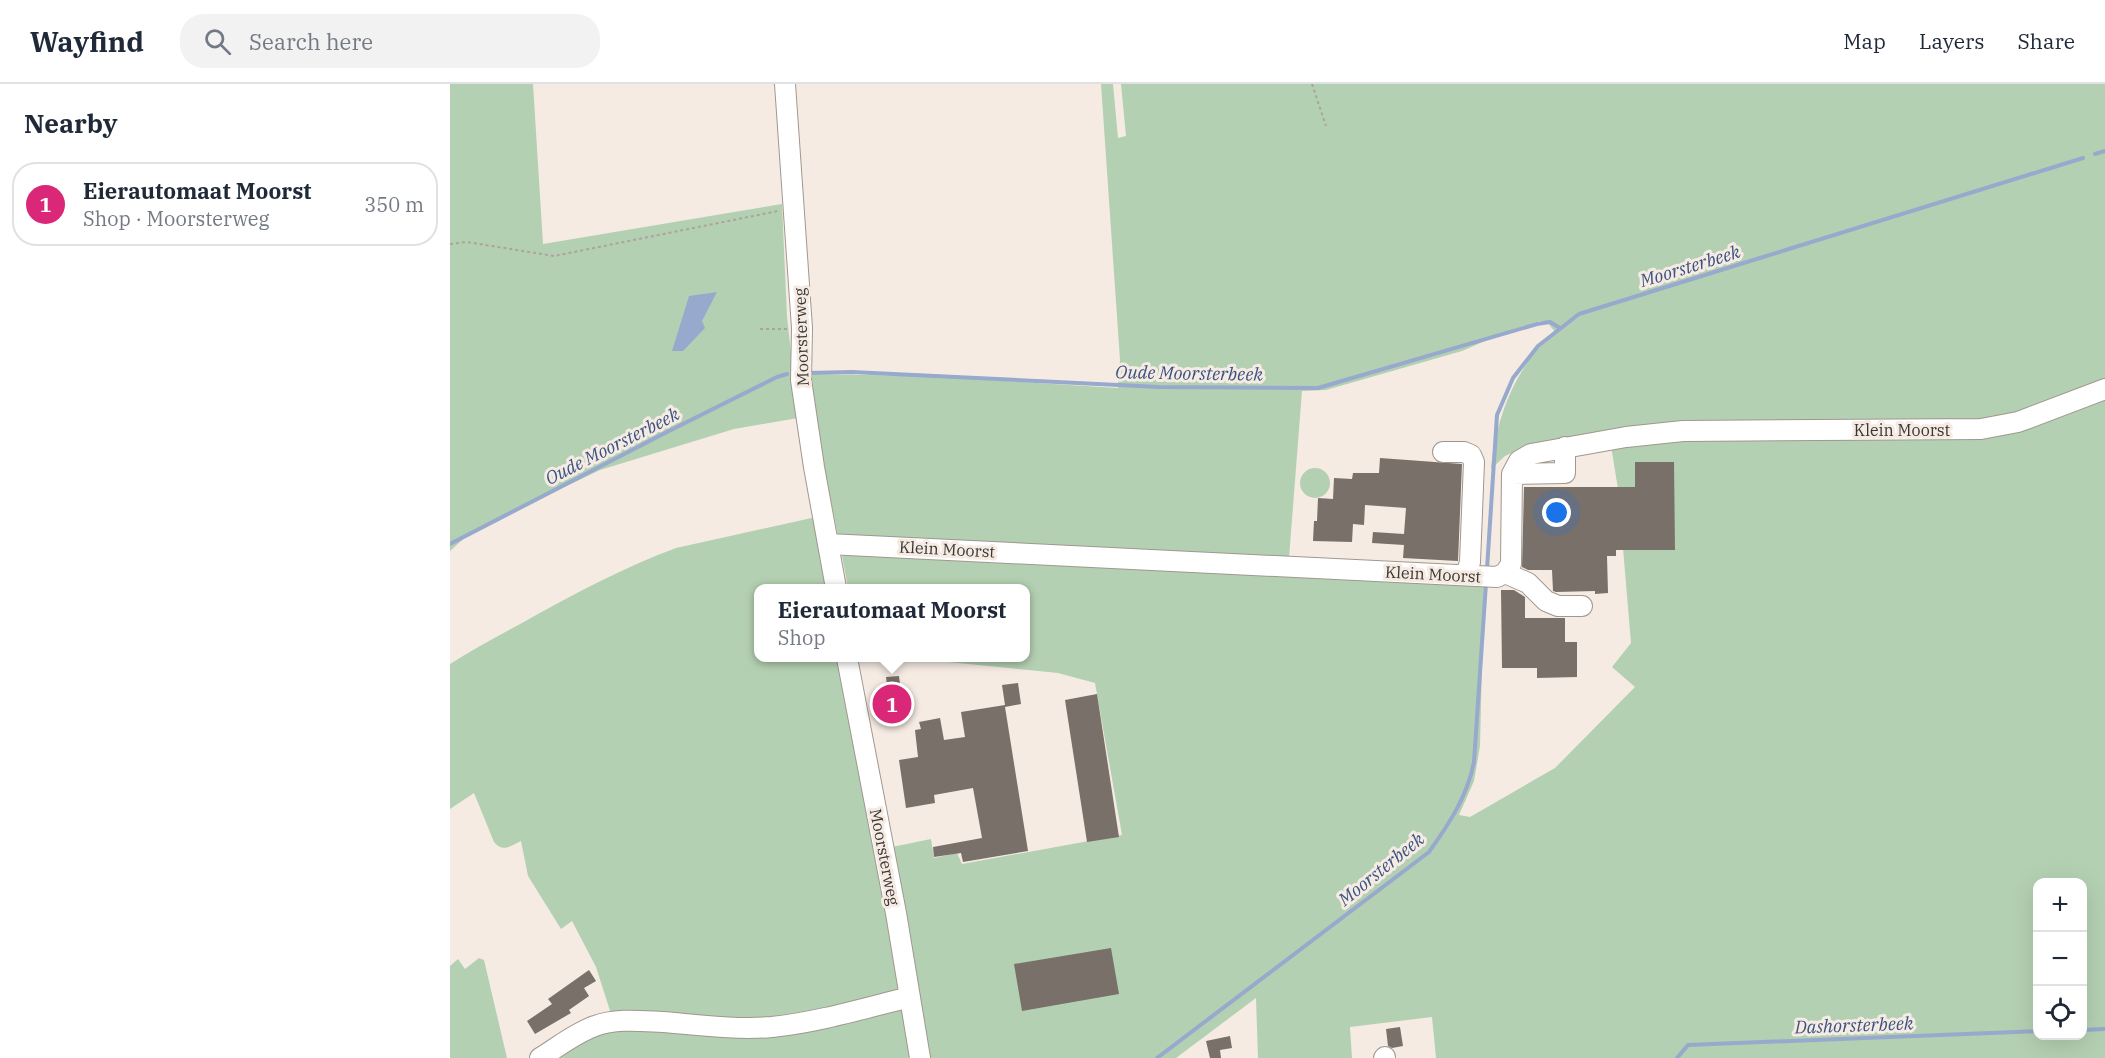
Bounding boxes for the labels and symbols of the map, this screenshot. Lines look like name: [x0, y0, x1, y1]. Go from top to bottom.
water label: Moorsterbeek: [1636, 240, 1743, 292]
street label: Moorsterweg: [789, 287, 813, 386]
water label: Oude Moorsterbeek: [1115, 360, 1263, 386]
water label: Oude Moorsterbeek: [541, 402, 683, 490]
street label: Klein Moorst: [1854, 420, 1950, 440]
your location: [1542, 498, 1571, 527]
street label: Klein Moorst: [898, 536, 996, 562]
street label: Klein Moorst: [1384, 561, 1482, 587]
pin: 1: [872, 682, 912, 726]
street label: Moorsterweg: [866, 807, 904, 907]
water label: Moorsterbeek: [1333, 827, 1429, 911]
water label: Dashorsterbeek: [1793, 1011, 1914, 1039]

